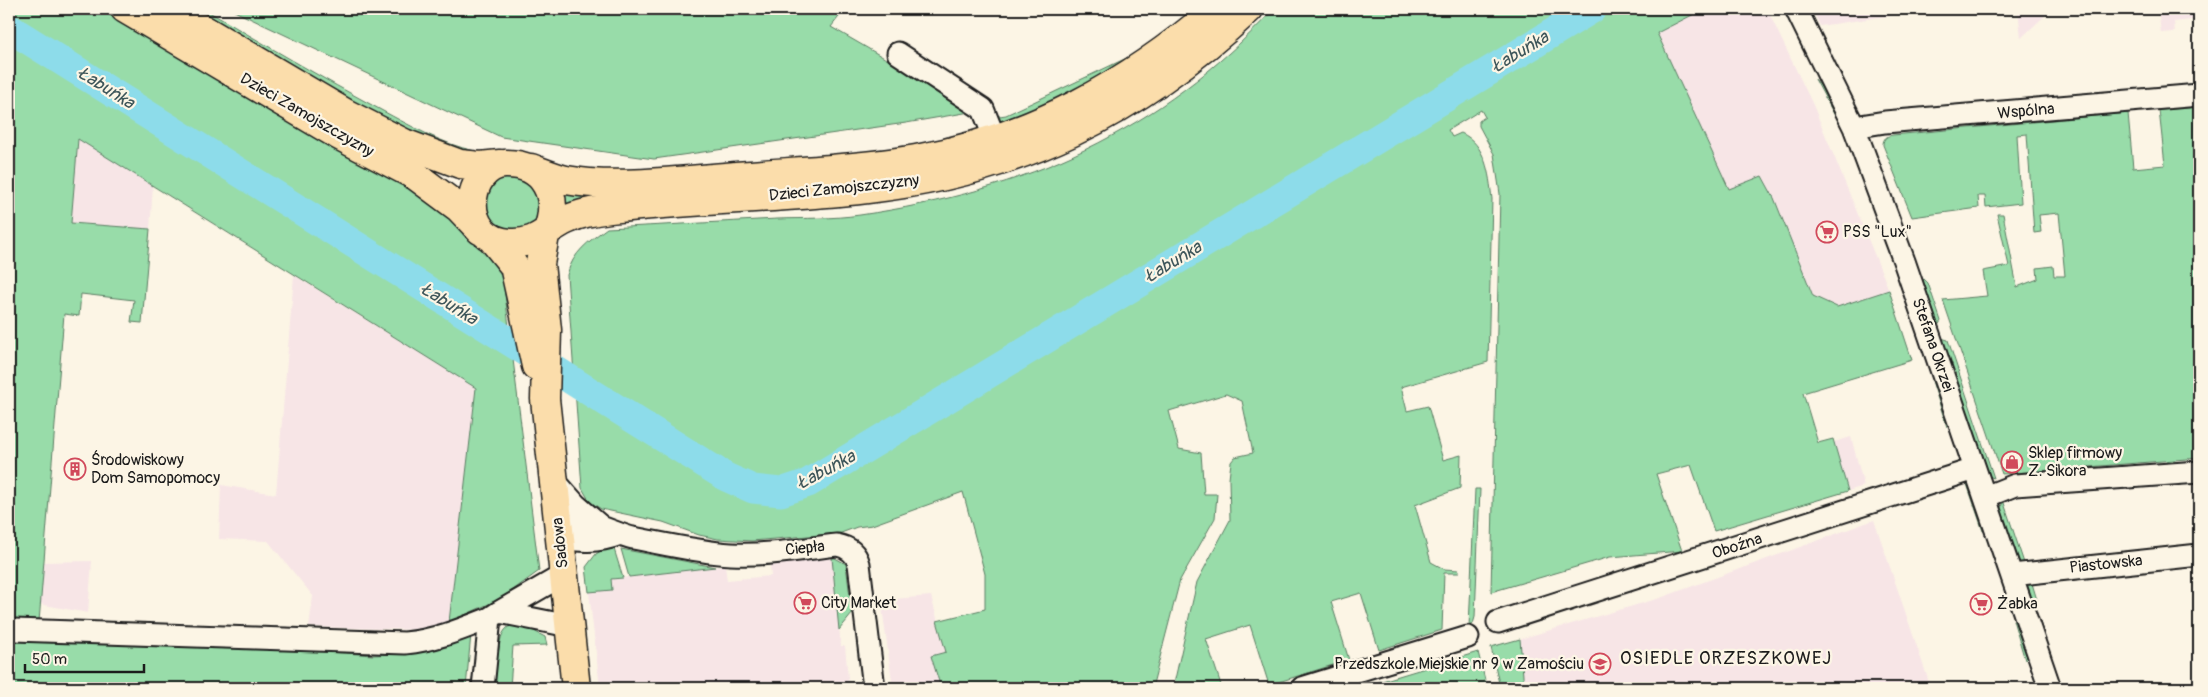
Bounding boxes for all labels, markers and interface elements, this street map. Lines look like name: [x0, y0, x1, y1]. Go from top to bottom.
water label: Łabuńka: [1487, 25, 1554, 78]
water label: Łabuńka: [73, 62, 140, 115]
street label: Dzieci Zamojszczyzny: [237, 69, 378, 162]
street label: Wspólna: [1997, 99, 2055, 123]
street label: Dzieci Zamojszczyzny: [768, 170, 920, 206]
supermarket icon: PSS "Lux": [1815, 220, 1839, 244]
place label: PSS "Lux": [1843, 222, 1912, 242]
water label: Łabuńka: [1140, 235, 1207, 288]
water label: Łabuńka: [416, 278, 483, 331]
street label: Stefana Okrzei: [1908, 295, 1958, 395]
place label: Sklep firmowy Z. Sikora: [2028, 443, 2122, 481]
water label: Łabuńka: [793, 444, 861, 495]
place label: Środowiskowy Dom Samopomocy: [91, 450, 220, 488]
shop icon: Sklep firmowy Z. Sikora: [2000, 450, 2024, 474]
building icon: Środowiskowy Dom Samopomocy: [63, 457, 87, 481]
street label: Sadowa: [547, 517, 573, 569]
street label: Oboźna: [1709, 529, 1765, 563]
street label: Ciepła: [784, 536, 826, 560]
street label: Piastowska: [2069, 550, 2143, 578]
supermarket icon: City Market: [793, 591, 817, 615]
supermarket icon: Żabka: [1969, 592, 1993, 616]
place label: City Market: [821, 593, 897, 613]
place label: Żabka: [1997, 594, 2038, 614]
scale bar: [25, 642, 144, 674]
district label: OSIEDLE ORZESZKOWEJ: [1620, 647, 1832, 670]
text: 50 m: [32, 650, 67, 669]
school or university icon: Przedszkole Miejskie nr 9 w Zamościu: [1588, 652, 1612, 676]
place label: Przedszkole Miejskie nr 9 w Zamościu: [1334, 654, 1584, 674]

